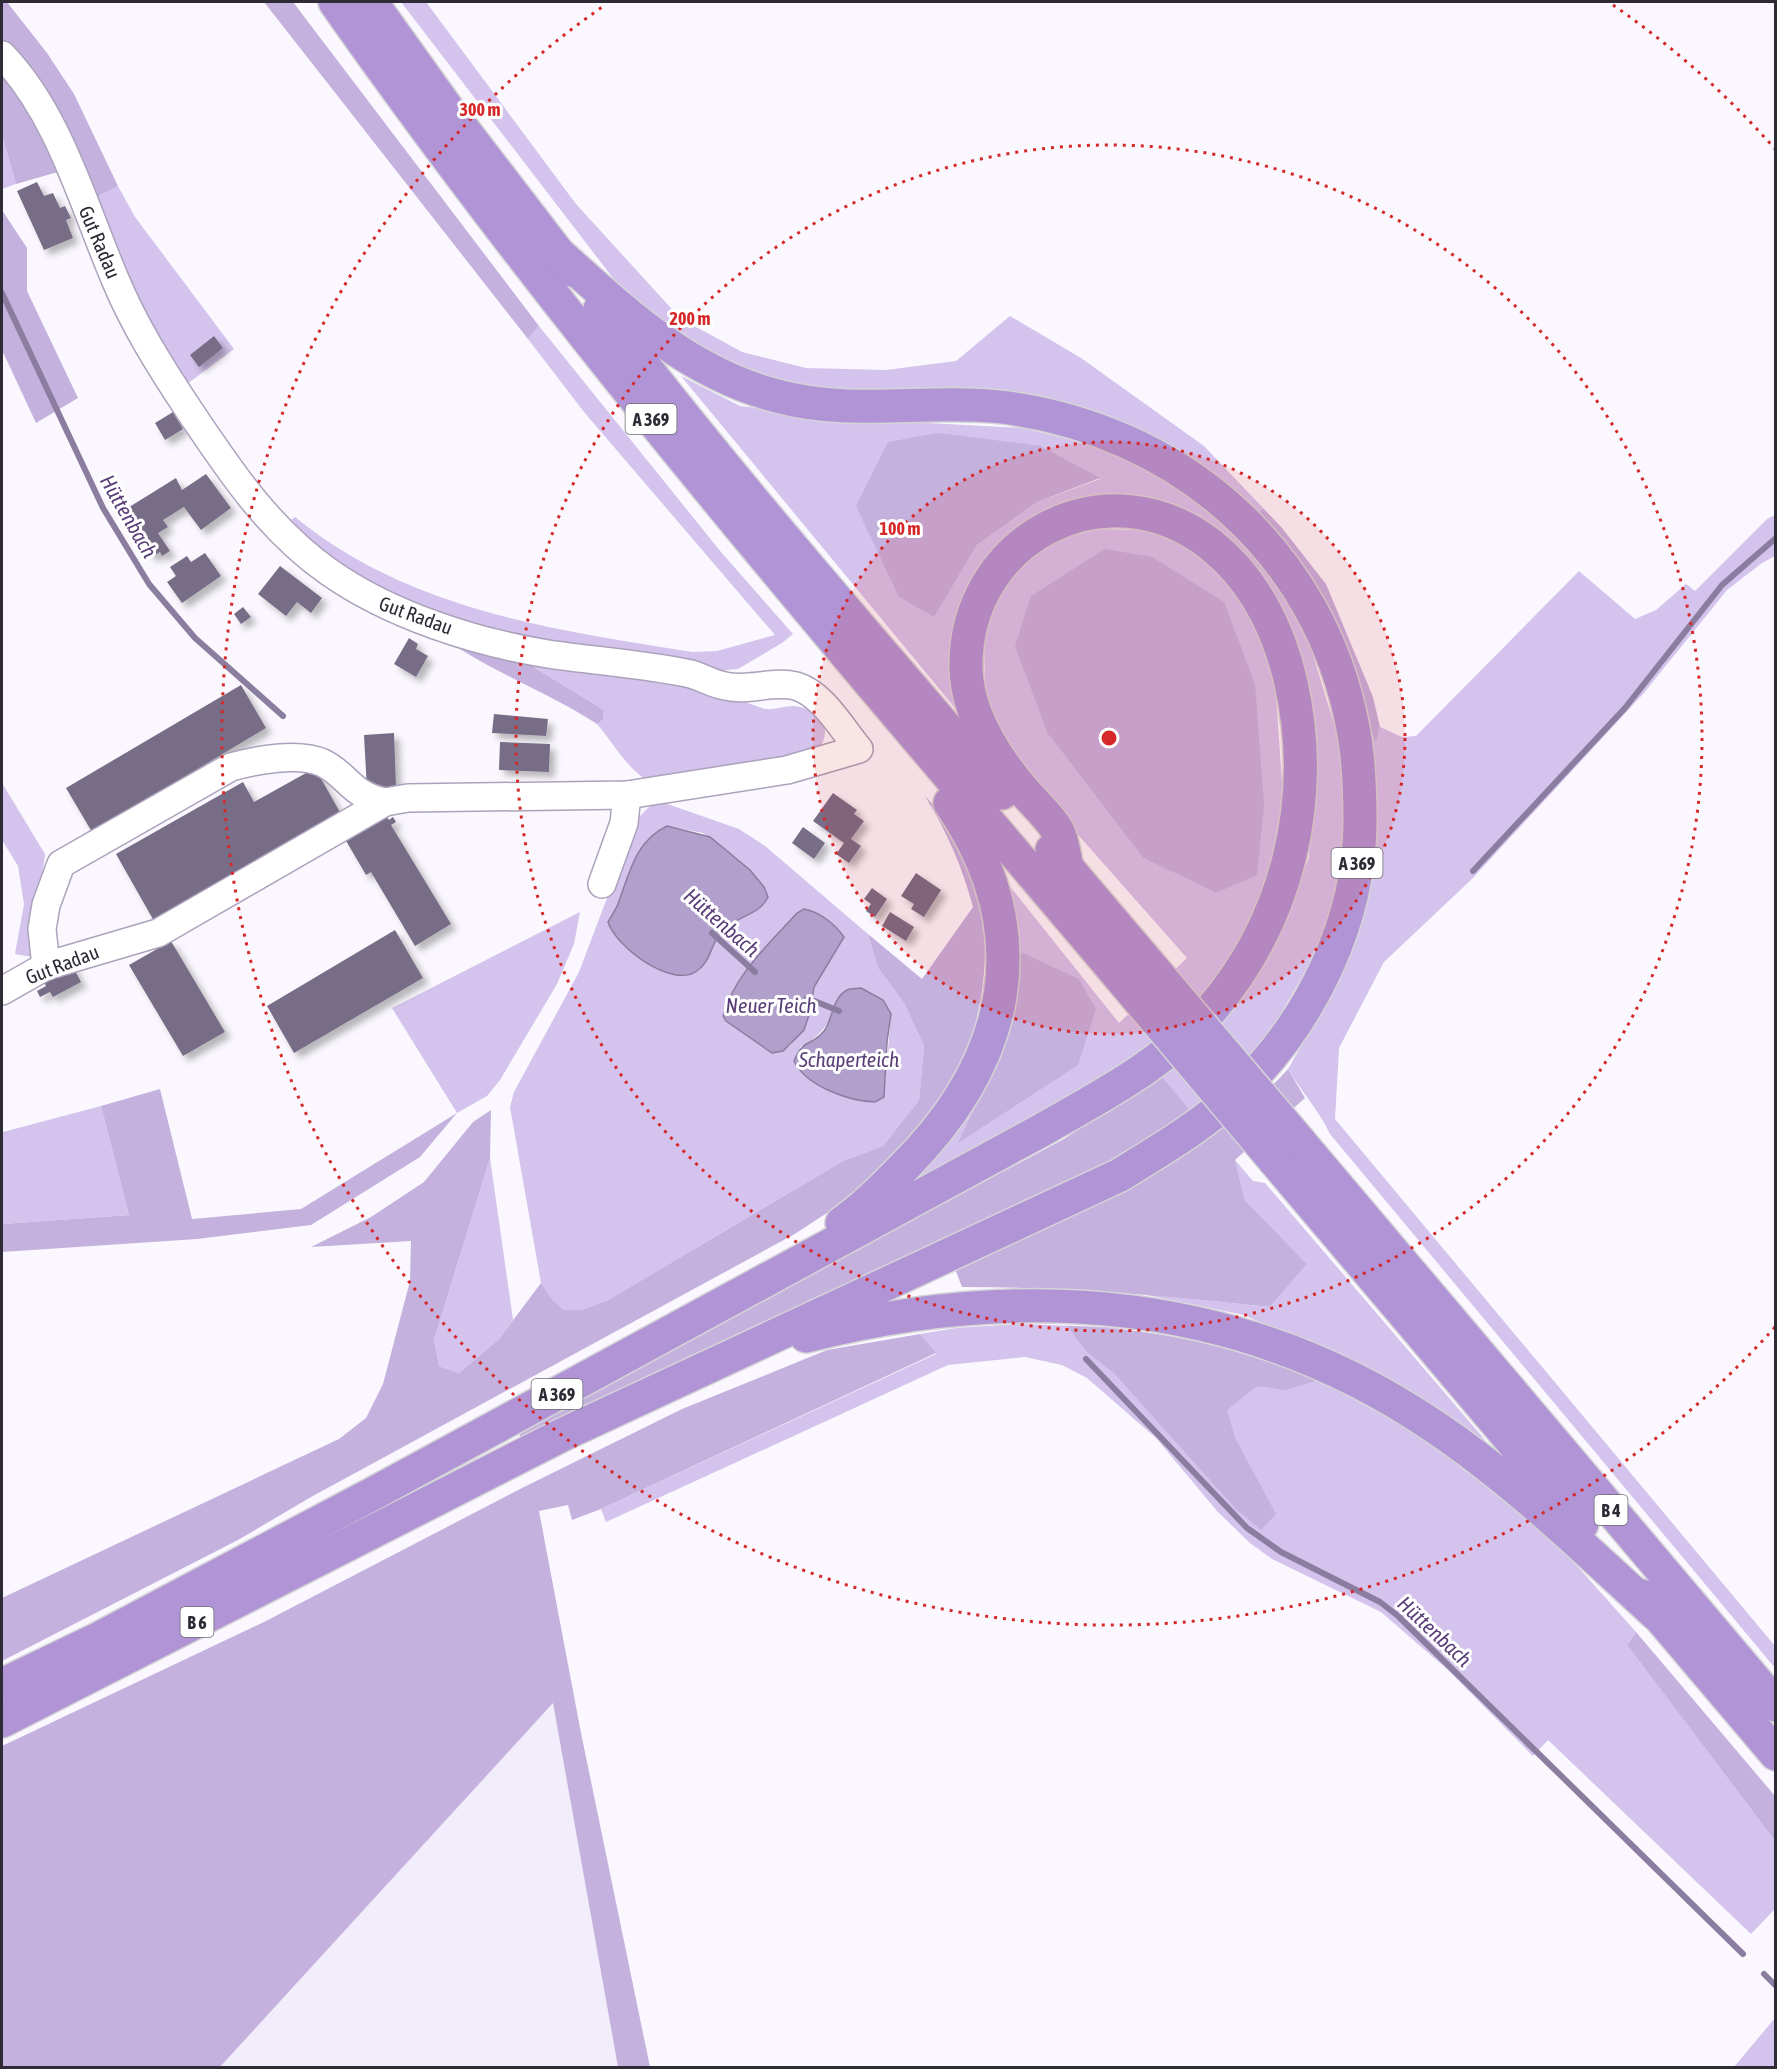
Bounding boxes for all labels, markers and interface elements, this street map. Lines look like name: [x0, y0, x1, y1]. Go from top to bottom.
text: 300 m: [460, 99, 500, 120]
street label: Gut Radau: [74, 202, 126, 282]
text: 200 m: [670, 308, 710, 329]
road number: A 369: [626, 404, 676, 434]
water label: Hüttenbach: [96, 470, 162, 562]
text: 100 m: [880, 518, 920, 539]
street label: Gut Radau: [376, 591, 456, 639]
centre of rings: [1099, 728, 1119, 748]
road number: A 369: [1332, 848, 1382, 878]
water label: Hüttenbach: [680, 883, 764, 961]
street label: Gut Radau: [22, 940, 102, 988]
water label: Neuer Teich: [726, 993, 816, 1017]
water label: Schaperteich: [798, 1047, 899, 1071]
road number: A 369: [532, 1379, 582, 1409]
road number: B 4: [1594, 1495, 1628, 1525]
water label: Hüttenbach: [1393, 1591, 1477, 1671]
road number: B 6: [180, 1607, 214, 1637]

